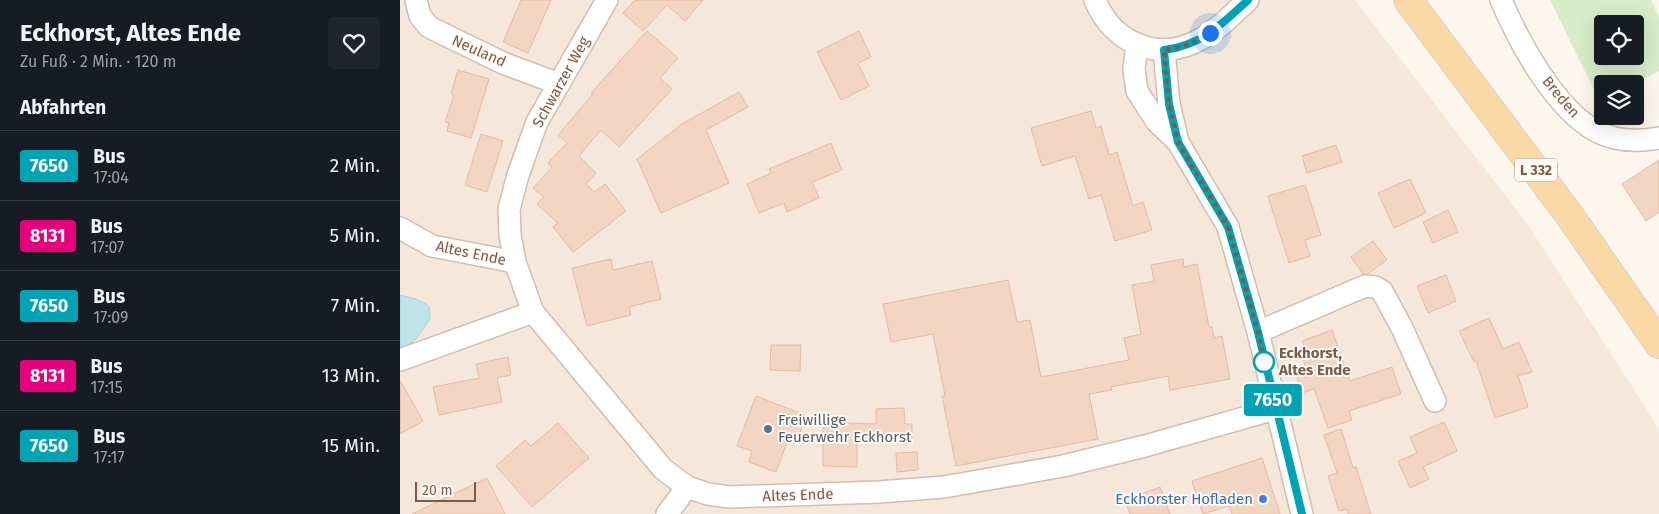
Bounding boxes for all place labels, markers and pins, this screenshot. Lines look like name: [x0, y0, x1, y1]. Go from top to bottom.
place label: Eckhorst, Altes Ende: [1278, 344, 1351, 379]
marker: Eckhorst, Altes Ende: [1253, 351, 1275, 373]
place label: Freiwillige Feuerwehr Eckhorst: [778, 411, 912, 446]
marker: Freiwillige Feuerwehr Eckhorst: [762, 423, 774, 435]
place label: Eckhorster Hofladen: [1115, 490, 1253, 508]
marker: Eckhorster Hofladen: [1257, 493, 1269, 505]

